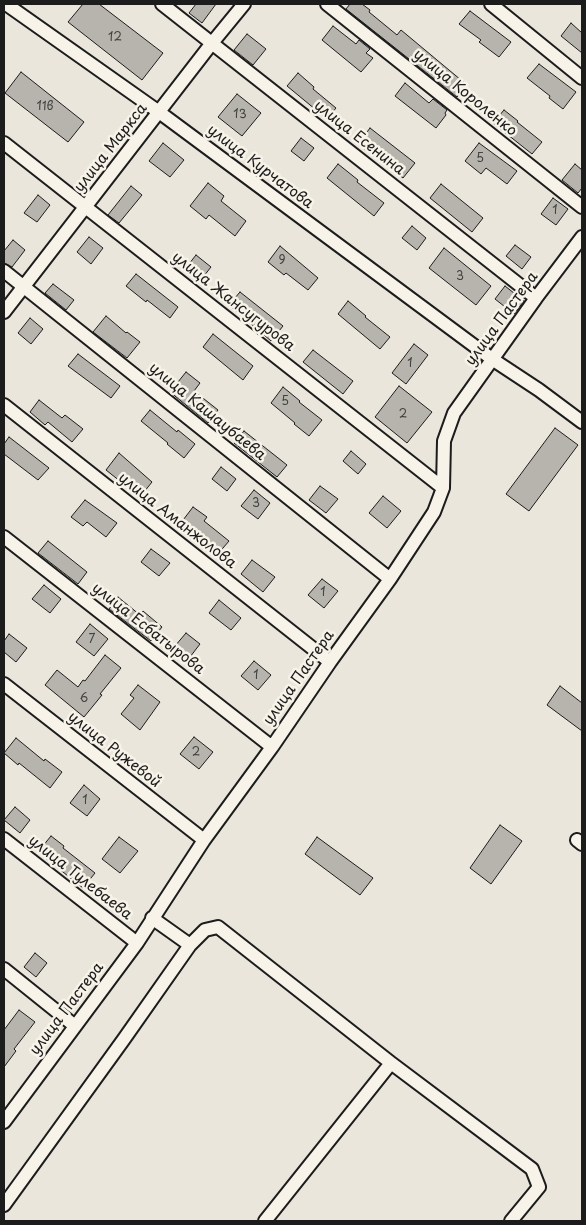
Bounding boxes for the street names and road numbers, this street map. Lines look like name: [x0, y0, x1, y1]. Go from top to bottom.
street label: улица Короленко: [410, 46, 520, 140]
street label: улица Есенина: [310, 97, 408, 179]
street label: улица Маркса: [71, 100, 151, 196]
street label: улица Курчатова: [203, 121, 317, 213]
street label: улица Жансугурова: [168, 248, 298, 356]
street label: улица Пастера: [462, 269, 542, 369]
street label: улица Кашаубаева: [145, 359, 269, 465]
street label: улица Аманжолова: [114, 469, 240, 573]
street label: улица Есбатырова: [88, 579, 208, 679]
street label: улица Пастера: [260, 627, 338, 729]
street label: улица Ружевой: [64, 708, 164, 792]
street label: улица Тулебаева: [24, 832, 136, 924]
street label: улица Пастера: [26, 959, 108, 1059]

